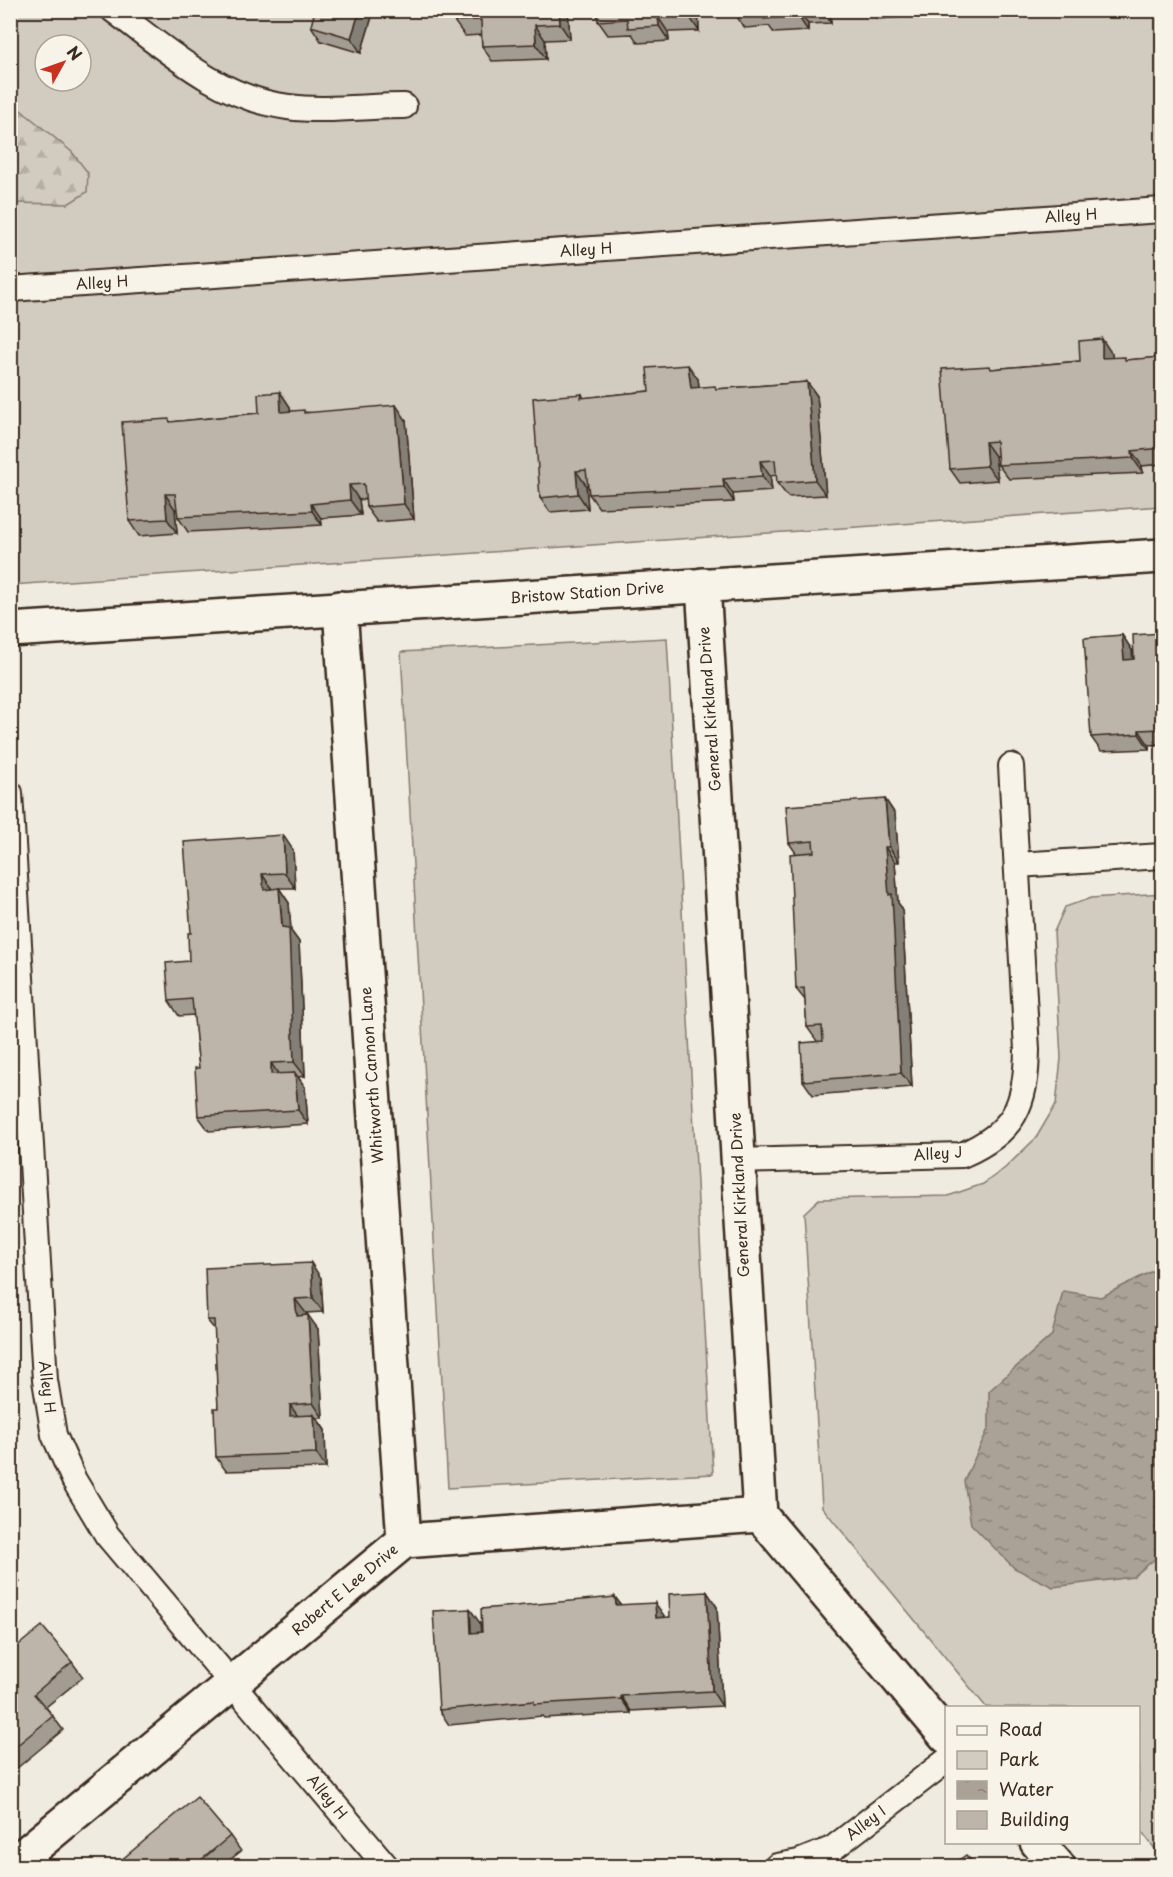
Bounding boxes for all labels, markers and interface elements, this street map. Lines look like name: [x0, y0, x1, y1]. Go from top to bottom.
north arrow: [33, 33, 93, 93]
text: N: [62, 40, 89, 65]
street label: Alley H: [1044, 201, 1098, 228]
street label: Alley H: [559, 235, 613, 262]
street label: Alley H: [75, 268, 129, 295]
street label: Bristow Station Drive: [509, 575, 665, 608]
street label: General Kirkland Drive: [691, 626, 726, 792]
street label: Whitworth Cannon Lane: [353, 986, 388, 1164]
street label: General Kirkland Drive: [723, 1112, 754, 1278]
street label: Alley J: [913, 1139, 963, 1166]
street label: Alley H: [34, 1359, 63, 1414]
street label: Robert E Lee Drive: [286, 1538, 402, 1640]
legend: [945, 1706, 1140, 1844]
text: Road: [999, 1715, 1043, 1742]
text: Park: [999, 1745, 1039, 1772]
street label: Alley H: [302, 1769, 354, 1824]
text: Water: [999, 1775, 1054, 1802]
street label: Alley I: [840, 1799, 890, 1845]
text: Building: [999, 1805, 1069, 1832]

